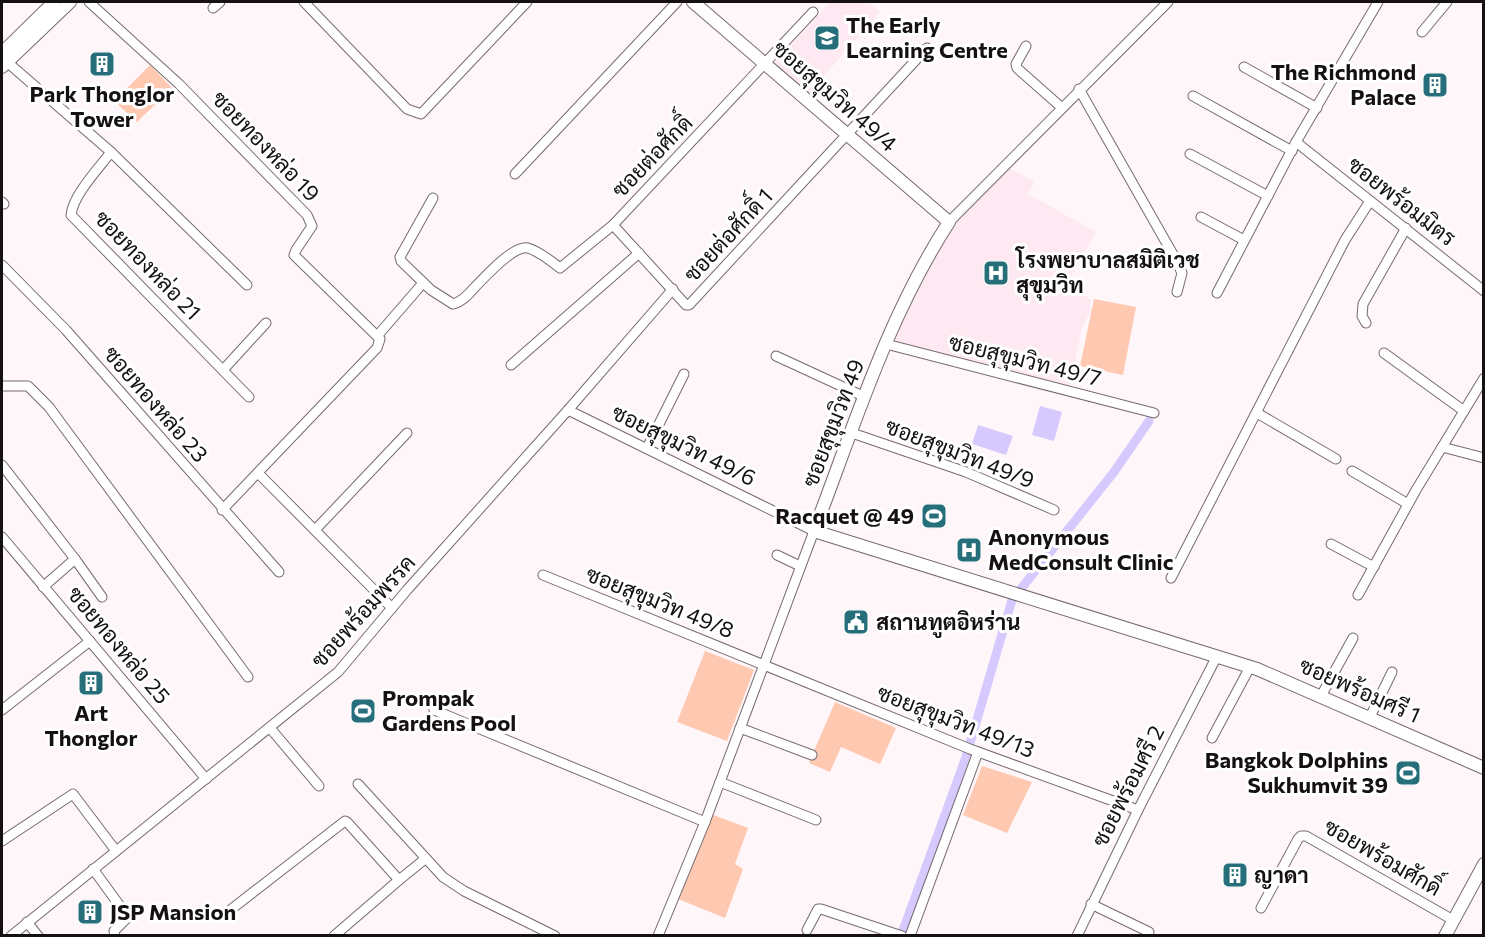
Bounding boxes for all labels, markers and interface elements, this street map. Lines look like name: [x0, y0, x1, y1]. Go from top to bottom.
place label: The Early Learning Centre: [846, 11, 1008, 63]
school or university icon: The Early Learning Centre: [812, 23, 842, 53]
street label: ซอยสุขุมวิท 49/4: [766, 34, 903, 159]
building icon: Park Thonglor Tower: [87, 49, 117, 79]
place label: The Richmond Palace: [1271, 58, 1416, 110]
building icon: The Richmond Palace: [1420, 70, 1450, 100]
place label: Park Thonglor Tower: [30, 80, 174, 132]
street label: ซอยทองหล่อ 19: [207, 85, 326, 206]
street label: ซอยต่อศักดิ์: [602, 105, 698, 203]
street label: ซอยพร้อมมิตร: [1343, 150, 1462, 251]
street label: ซอยต่อศักดิ์ 1: [674, 179, 778, 287]
street label: ซอยทองหล่อ 21: [89, 204, 207, 325]
place label: โรงพยาบาลสมิติเวช สุขุมวิท: [1014, 246, 1200, 301]
hospital icon: โรงพยาบาลสมิติเวช สุขุมวิท: [981, 258, 1011, 288]
street label: ซอยสุขุมวิท 49/7: [946, 328, 1104, 394]
street label: ซอยทองหล่อ 23: [99, 340, 214, 467]
street label: ซอยสุขุมวิท 49: [796, 355, 872, 492]
street label: ซอยสุขุมวิท 49/6: [606, 398, 761, 494]
street label: ซอยสุขุมวิท 49/9: [881, 412, 1038, 496]
sports icon: Racquet @ 49: [919, 501, 949, 531]
place label: Racquet @ 49: [775, 502, 914, 529]
place label: Anonymous MedConsult Clinic: [988, 523, 1173, 575]
hospital icon: Anonymous MedConsult Clinic: [954, 535, 984, 565]
street label: ซอยพร้อมพรรค: [305, 549, 420, 673]
street label: ซอยสุขุมวิท 49/8: [581, 560, 738, 646]
street label: ซอยทองหล่อ 25: [62, 580, 176, 709]
public building icon: สถานทูตอิหร่าน: [841, 607, 871, 637]
place label: สถานทูตอิหร่าน: [876, 608, 1021, 638]
street label: ซอยพร้อมศรี 1: [1296, 651, 1425, 728]
building icon: Art Thonglor: [76, 668, 106, 698]
street label: ซอยสุขุมวิท 49/13: [873, 678, 1039, 766]
place label: Prompak Gardens Pool: [382, 684, 516, 736]
sports icon: Prompak Gardens Pool: [348, 696, 378, 726]
place label: Art Thonglor: [44, 699, 138, 751]
street label: ซอยพร้อมศรี 2: [1086, 721, 1170, 851]
place label: Bangkok Dolphins Sukhumvit 39: [1205, 746, 1388, 798]
sports icon: Bangkok Dolphins Sukhumvit 39: [1393, 758, 1423, 788]
street label: ซอยพร้อมศักดิ์: [1320, 808, 1449, 901]
building icon: ญาดา: [1220, 860, 1250, 890]
place label: ญาดา: [1254, 861, 1309, 889]
building icon: JSP Mansion: [75, 897, 105, 927]
place label: JSP Mansion: [110, 898, 236, 925]

